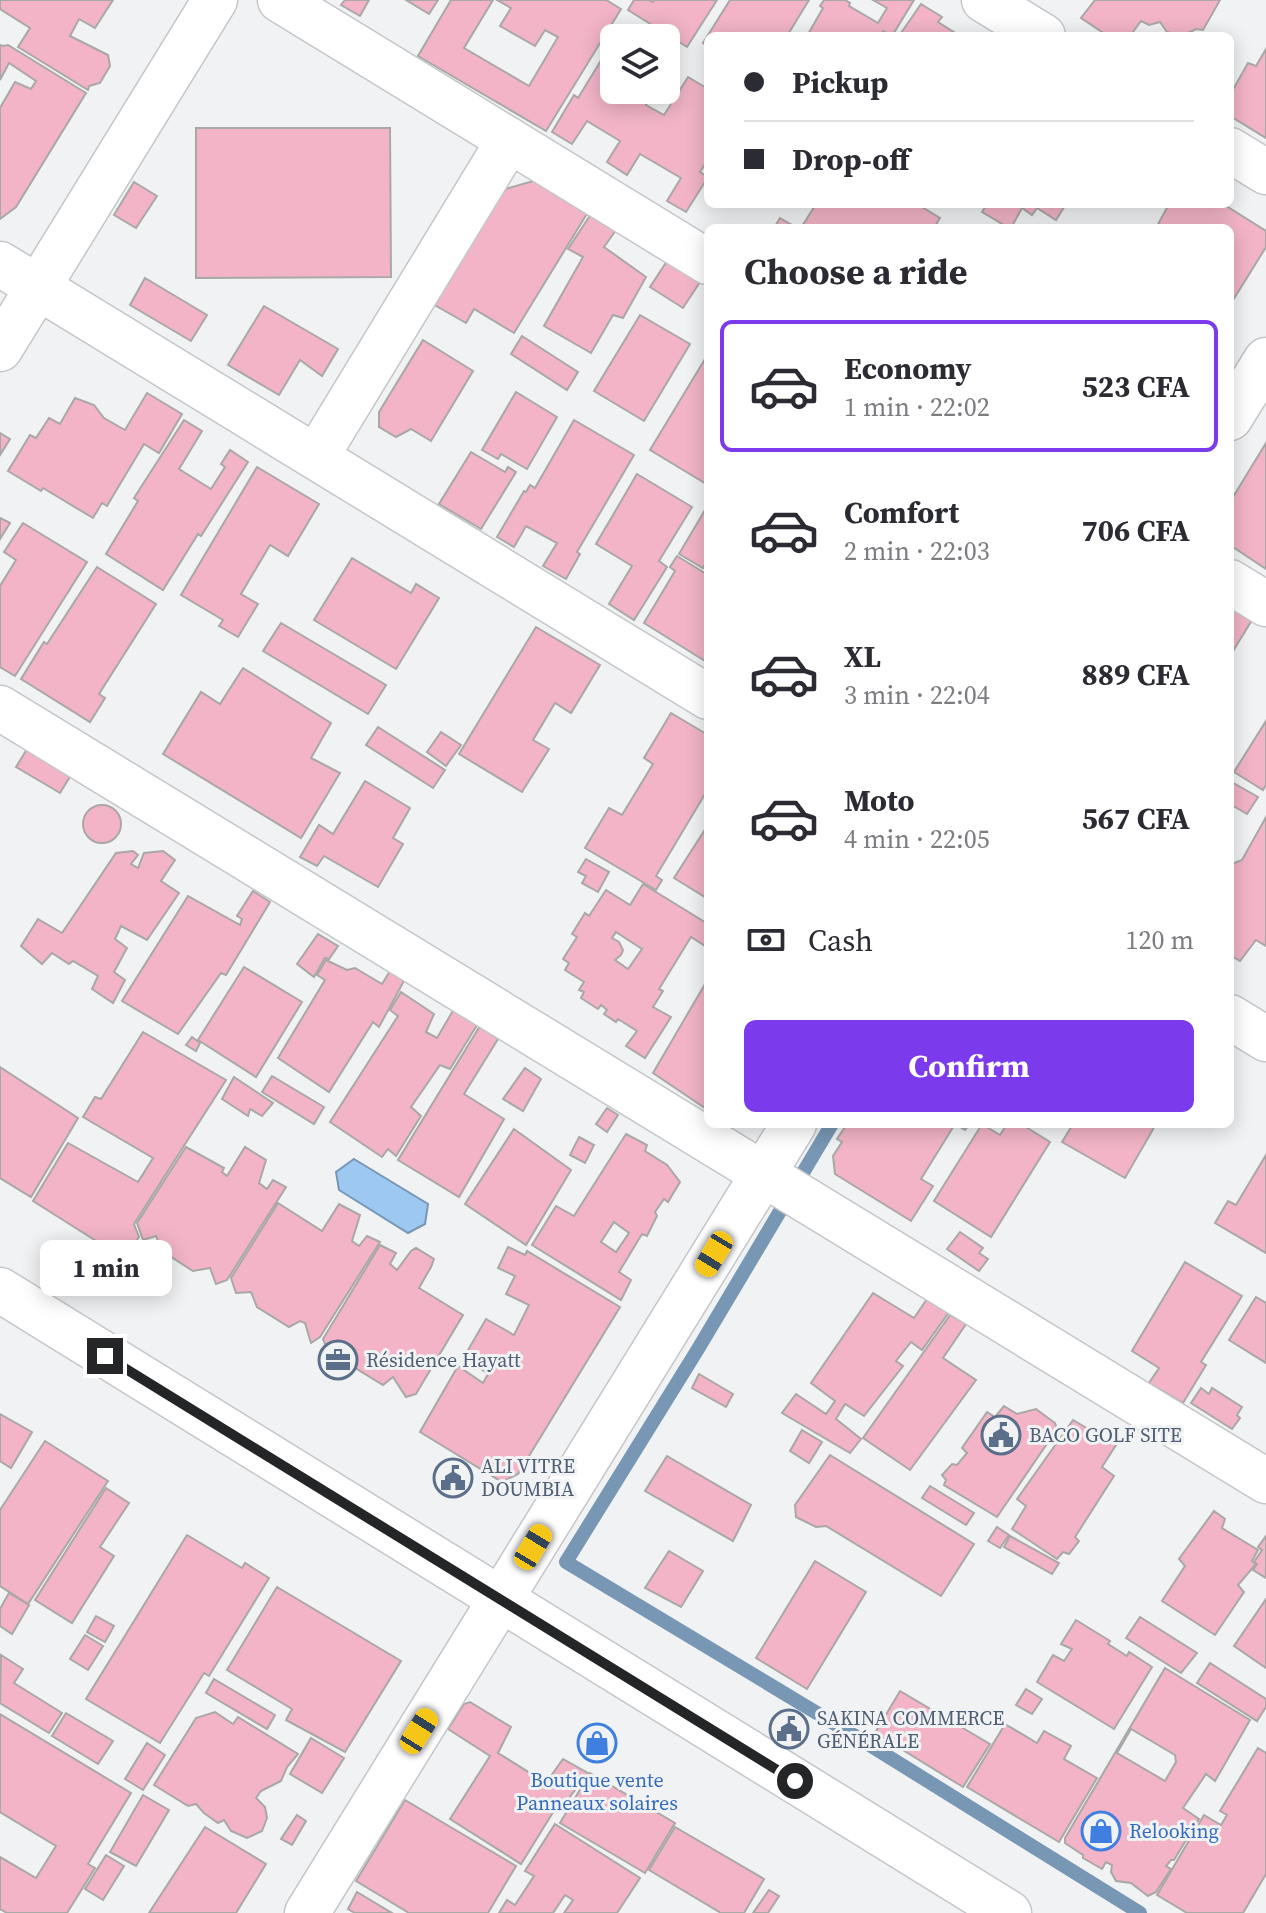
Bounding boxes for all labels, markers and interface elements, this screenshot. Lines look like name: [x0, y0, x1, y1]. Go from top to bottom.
map controls: [600, 24, 680, 104]
button: layers: [600, 24, 680, 104]
text: Pickup: [792, 62, 888, 103]
text: Drop-off: [792, 139, 910, 180]
text: Choose a ride: [744, 247, 967, 296]
text: Economy: [844, 348, 972, 389]
icon: car: [748, 350, 820, 422]
text: 523 CFA: [1081, 366, 1190, 407]
text: 1 min · 22:02: [844, 389, 990, 425]
text: Comfort: [844, 492, 959, 533]
icon: car: [748, 494, 820, 566]
text: 706 CFA: [1081, 510, 1190, 551]
text: 2 min · 22:03: [844, 533, 990, 569]
text: XL: [844, 636, 881, 677]
icon: car: [748, 638, 820, 710]
text: 889 CFA: [1081, 654, 1190, 695]
text: 3 min · 22:04: [844, 677, 990, 713]
text: Moto: [844, 780, 915, 821]
icon: car: [748, 782, 820, 854]
text: 567 CFA: [1081, 798, 1190, 839]
text: 4 min · 22:05: [844, 821, 990, 857]
icon: cash: [744, 918, 788, 962]
text: Cash: [808, 920, 873, 961]
text: 120 m: [1126, 922, 1194, 958]
button: Confirm: [744, 1020, 1194, 1112]
car: [691, 1227, 737, 1281]
callout: 1 min: [39, 1240, 171, 1296]
text: 1 min: [72, 1250, 140, 1286]
route end: [87, 1338, 123, 1374]
office icon: Résidence Hayatt: [317, 1339, 359, 1381]
place label: Résidence Hayatt: [366, 1346, 521, 1374]
public building icon: BACO GOLF SITE: [980, 1414, 1022, 1456]
place label: BACO GOLF SITE: [1029, 1421, 1182, 1449]
place label: ALI VITRE DOUMBIA: [481, 1452, 575, 1503]
public building icon: ALI VITRE DOUMBIA: [432, 1457, 474, 1499]
car: [510, 1520, 556, 1574]
car: [396, 1704, 442, 1758]
place label: SAKINA COMMERCE GÉNÉRALE: [817, 1704, 1004, 1755]
public building icon: SAKINA COMMERCE GÉNÉRALE: [768, 1708, 810, 1750]
shop icon: Boutique vente Panneaux solaires: [576, 1722, 618, 1764]
route start: [777, 1763, 813, 1799]
place label: Boutique vente Panneaux solaires: [516, 1766, 678, 1817]
shop icon: Relooking: [1080, 1810, 1122, 1852]
place label: Relooking: [1129, 1817, 1219, 1845]

